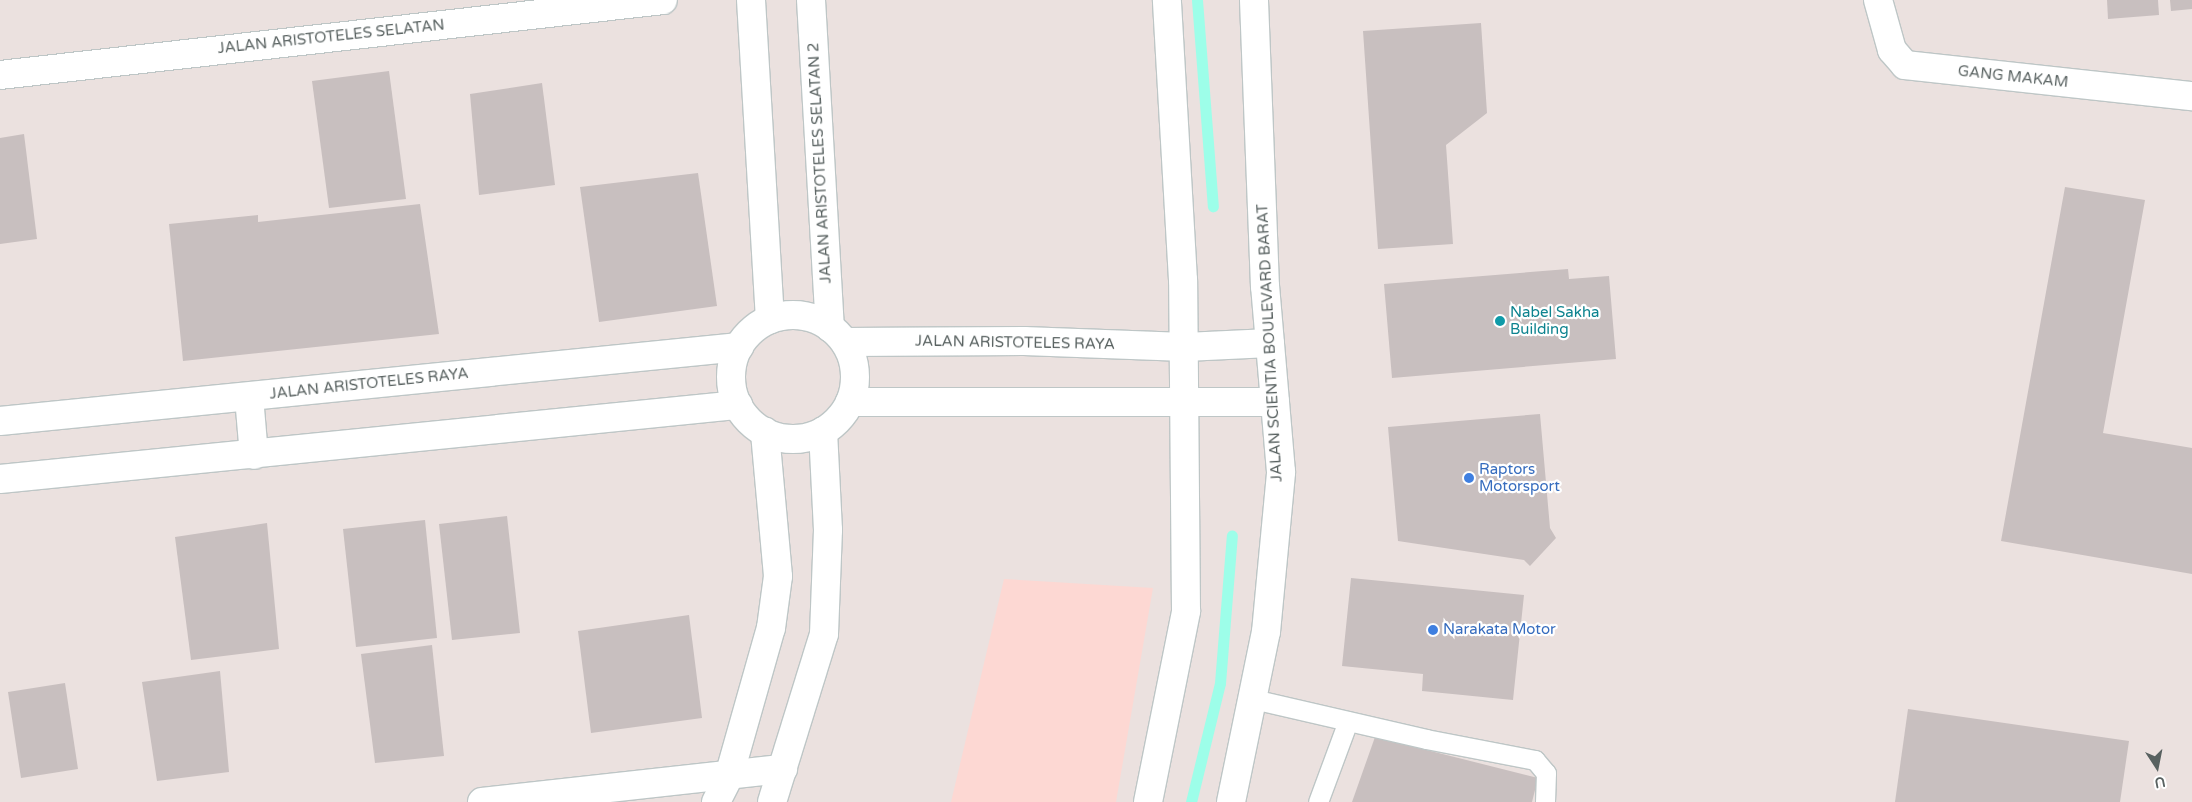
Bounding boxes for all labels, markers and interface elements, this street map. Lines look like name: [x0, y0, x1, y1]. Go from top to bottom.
street label: JALAN ARISTOTELES SELATAN: [217, 16, 445, 58]
street label: JALAN ARISTOTELES SELATAN 2: [805, 42, 835, 284]
street label: GANG MAKAM: [1957, 62, 2069, 92]
street label: JALAN SCIENTIA BOULEVARD BARAT: [1254, 204, 1286, 482]
place label: Nabel Sakha Building: [1510, 303, 1599, 338]
marker: Nabel Sakha Building: [1494, 315, 1506, 327]
street label: JALAN ARISTOTELES RAYA: [915, 332, 1115, 354]
street label: JALAN ARISTOTELES RAYA: [269, 365, 469, 403]
place label: Raptors Motorsport: [1479, 460, 1560, 495]
marker: Raptors Motorsport: [1463, 472, 1475, 484]
place label: Narakata Motor: [1443, 621, 1556, 639]
marker: Narakata Motor: [1427, 624, 1439, 636]
north arrow: [2132, 742, 2182, 792]
text: U: [2153, 773, 2167, 792]

